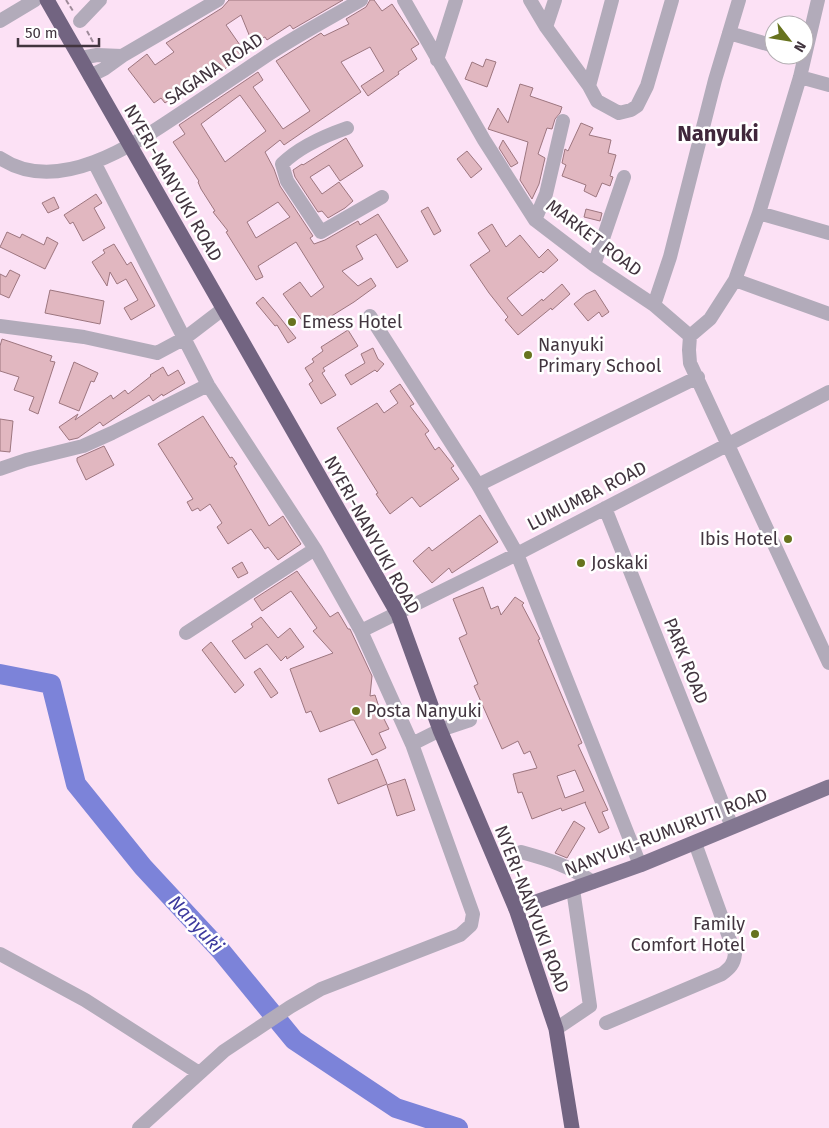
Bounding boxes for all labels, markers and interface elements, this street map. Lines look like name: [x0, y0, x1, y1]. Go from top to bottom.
scale bar: [18, 15, 99, 47]
north arrow: [764, 15, 814, 65]
text: 50 m: [25, 24, 58, 42]
street label: SAGANA ROAD: [161, 28, 267, 110]
text: N: [790, 38, 809, 55]
street label: NYERI-NANYUKI ROAD: [119, 101, 227, 265]
district label: Nanyuki: [677, 120, 759, 147]
street label: MARKET ROAD: [542, 195, 646, 281]
place label: Emess Hotel: [302, 311, 402, 333]
marker: Emess Hotel: [286, 316, 298, 328]
place label: Nanyuki Primary School: [538, 334, 661, 377]
marker: Nanyuki Primary School: [522, 349, 534, 361]
street label: NYERI-NANYUKI ROAD: [319, 452, 425, 618]
street label: LUMUMBA ROAD: [524, 456, 650, 536]
place label: Ibis Hotel: [700, 528, 778, 550]
marker: Ibis Hotel: [782, 533, 794, 545]
place label: Joskaki: [591, 552, 648, 574]
marker: Joskaki: [575, 557, 587, 569]
street label: PARK ROAD: [659, 615, 713, 707]
place label: Posta Nanyuki: [366, 700, 482, 722]
marker: Posta Nanyuki: [350, 705, 362, 717]
street label: NANYUKI-RUMURUTI ROAD: [561, 783, 771, 881]
street label: NYERI-NANYUKI ROAD: [490, 822, 574, 996]
water label: Nanyuki: [164, 890, 229, 958]
place label: Family Comfort Hotel: [631, 913, 745, 956]
marker: Family Comfort Hotel: [749, 928, 761, 940]

